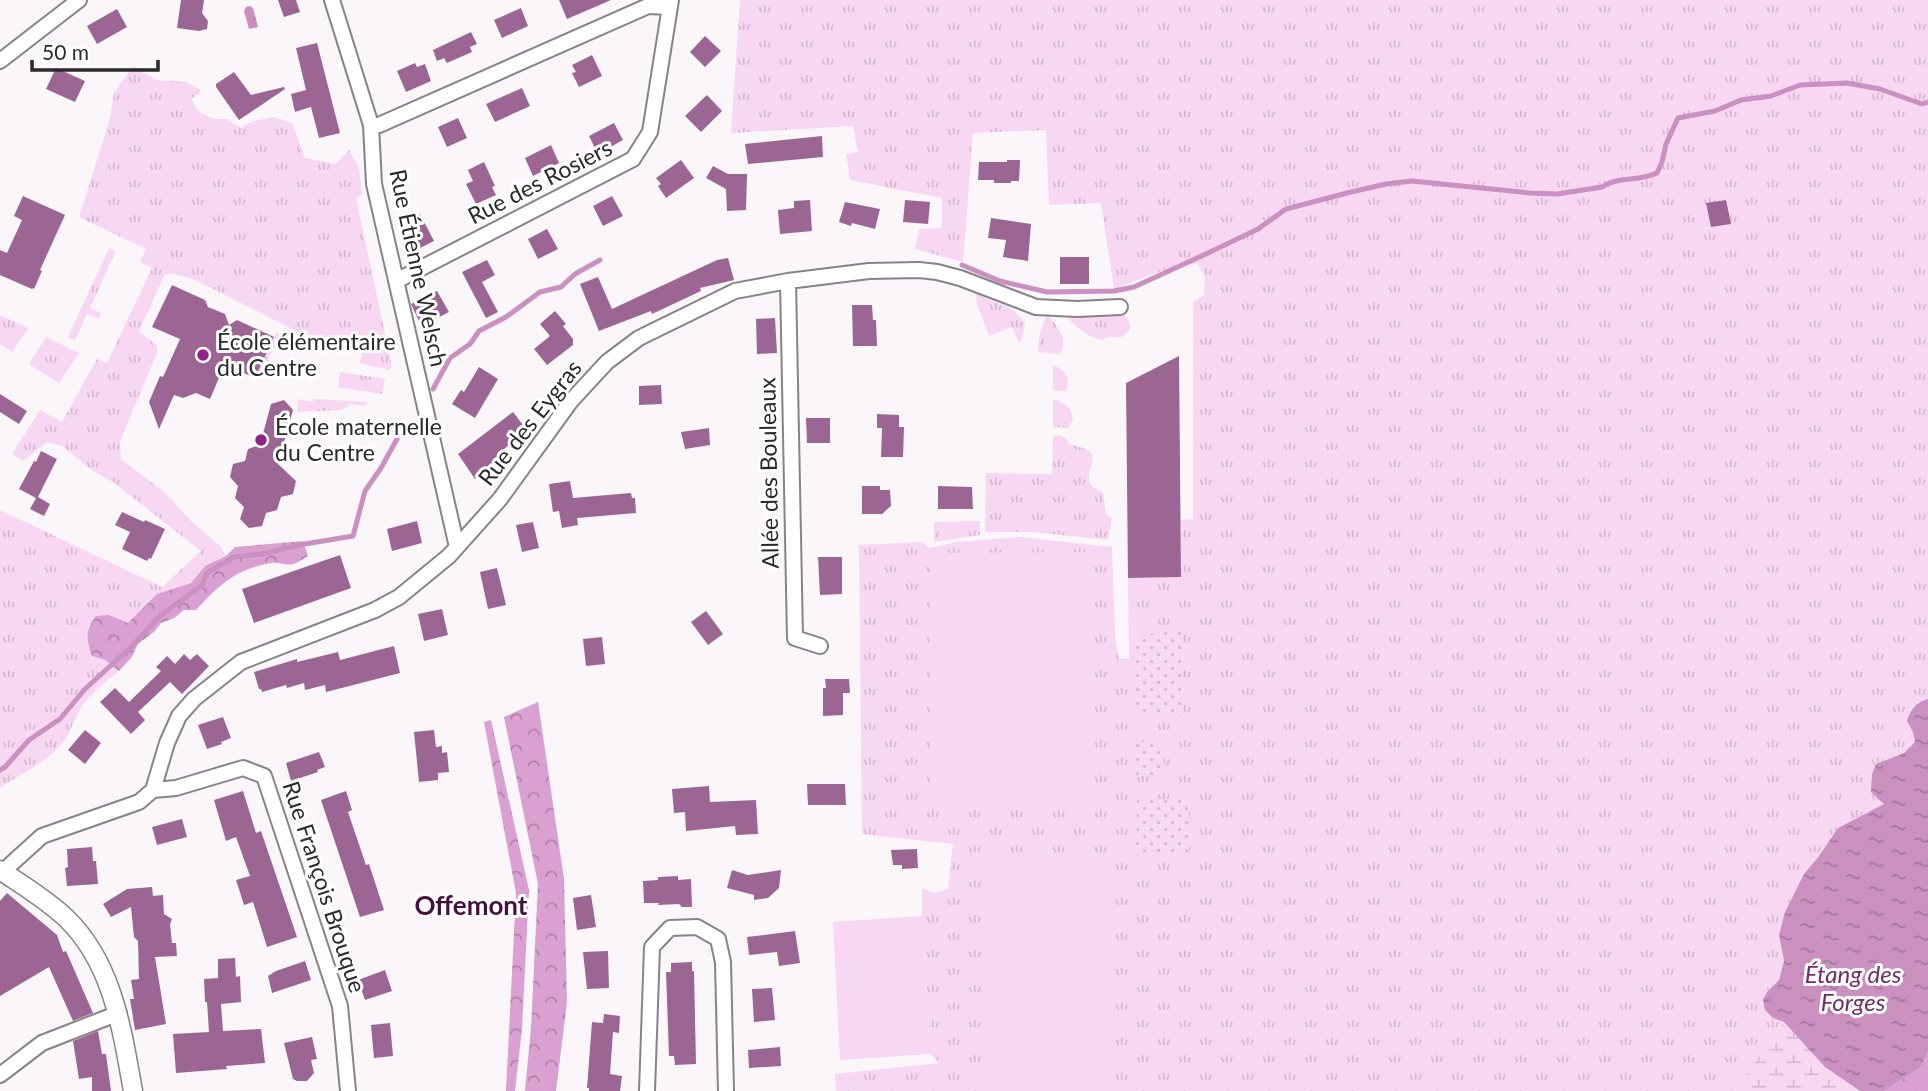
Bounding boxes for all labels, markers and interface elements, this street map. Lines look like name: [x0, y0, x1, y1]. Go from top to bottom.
scale bar: [32, 28, 158, 72]
text: 50 m: [42, 39, 89, 64]
street label: Rue des Rosiers: [463, 133, 616, 230]
street label: Rue Étienne Welsch: [384, 167, 454, 369]
place label: École élémentaire du Centre: [217, 327, 396, 381]
marker: École élémentaire du Centre: [195, 347, 211, 363]
street label: Rue des Eygras: [472, 354, 587, 491]
street label: Allée des Bouleaux: [752, 377, 784, 569]
place label: École maternelle du Centre: [275, 412, 442, 466]
marker: École maternelle du Centre: [253, 432, 269, 448]
street label: Rue François Brouque: [278, 777, 372, 996]
district label: Offemont: [414, 889, 528, 921]
water label: Étang des Forges: [1805, 959, 1902, 1016]

